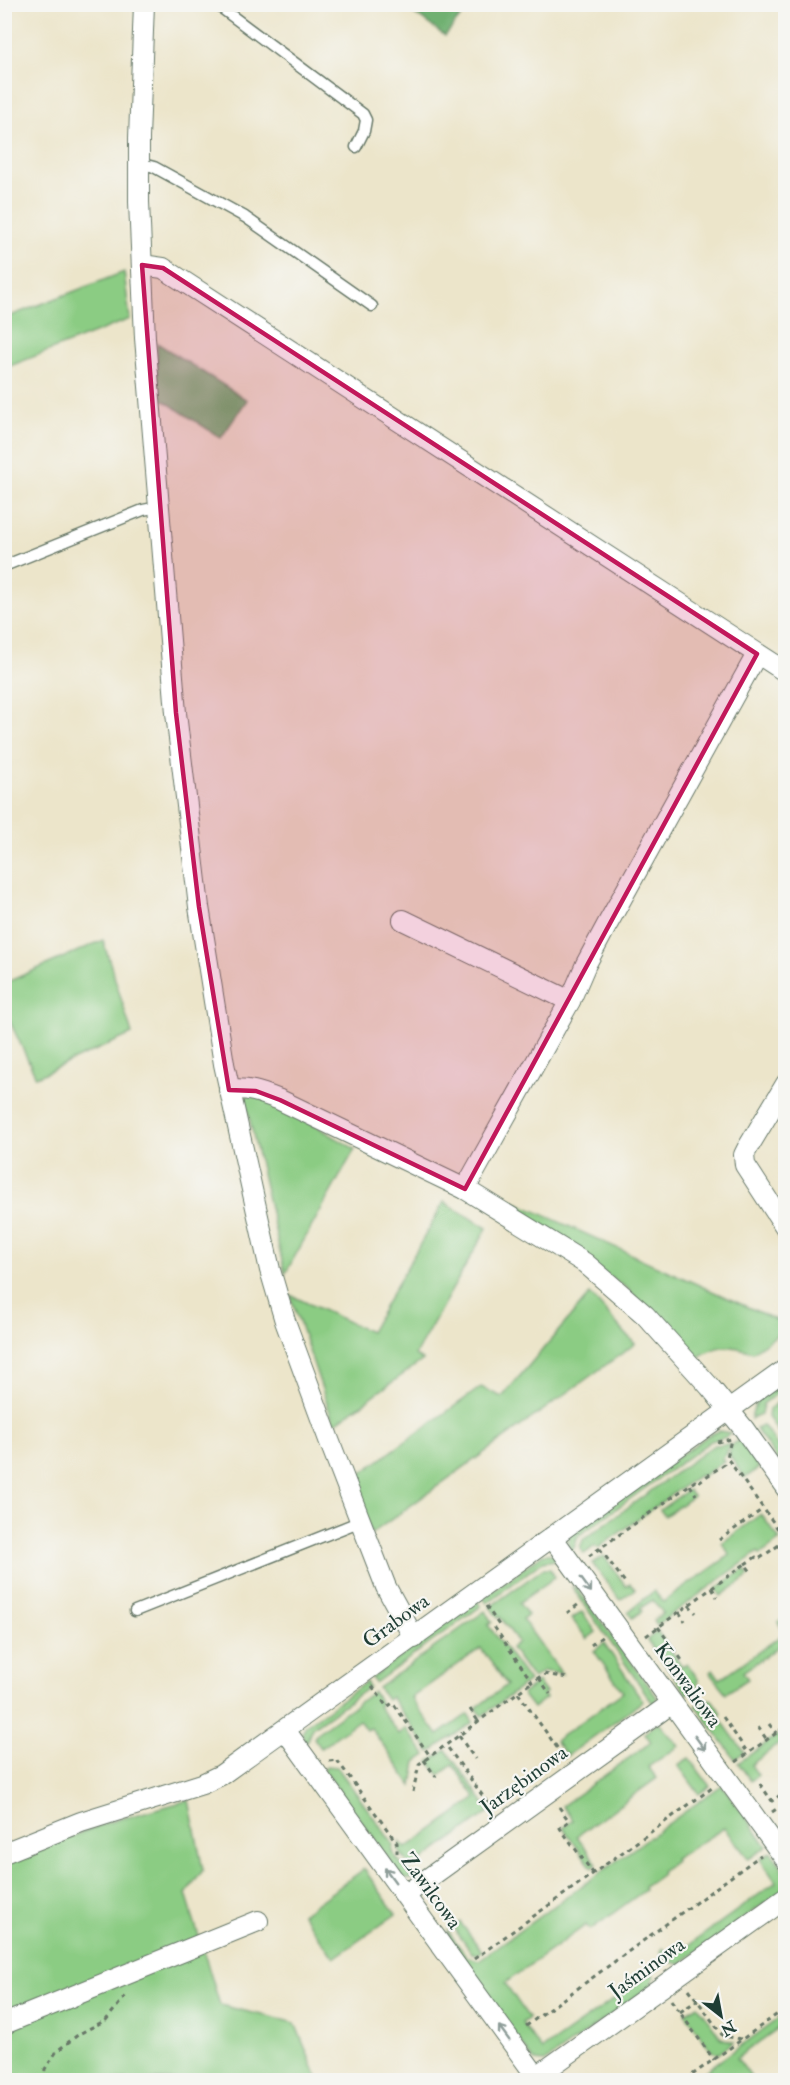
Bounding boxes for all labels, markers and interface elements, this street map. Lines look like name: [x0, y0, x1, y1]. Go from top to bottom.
one-way arrow: [580, 1576, 592, 1592]
street label: Grabowa: [357, 1588, 435, 1654]
street label: Konwaliowa: [648, 1637, 728, 1733]
one-way arrow: [694, 1734, 706, 1750]
street label: Jarzębinowa: [474, 1739, 573, 1821]
street label: Zawilcowa: [394, 1848, 468, 1935]
one-way arrow: [384, 1868, 396, 1884]
street label: Jaśminowa: [603, 1931, 691, 2005]
north arrow: [691, 1986, 751, 2046]
text: N: [716, 2015, 740, 2041]
one-way arrow: [498, 2026, 511, 2042]

